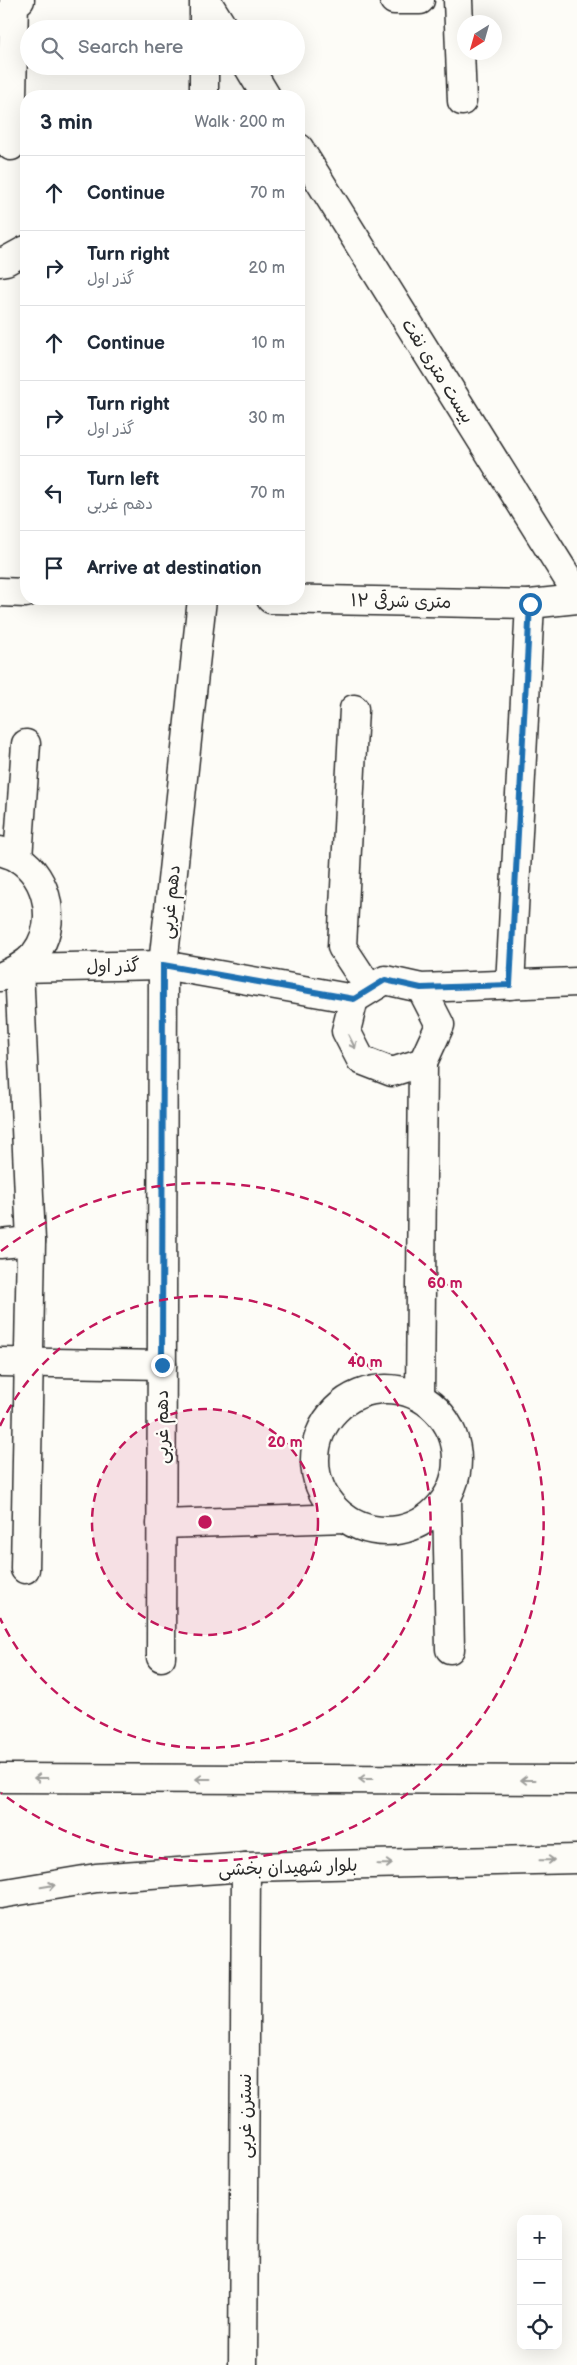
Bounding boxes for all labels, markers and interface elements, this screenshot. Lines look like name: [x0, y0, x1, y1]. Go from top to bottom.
north arrow: [457, 15, 502, 60]
search box: [20, 20, 305, 75]
icon: search: [38, 34, 66, 62]
text: Search here: [78, 36, 183, 59]
text: 3 min: [40, 110, 93, 135]
text: Walk · 200 m: [195, 113, 285, 132]
icon: ahead: [40, 179, 68, 207]
text: Continue: [87, 182, 165, 205]
text: 70 m: [250, 184, 285, 203]
text: Turn right: [87, 243, 170, 266]
icon: right: [40, 254, 68, 282]
text: 20 m: [249, 259, 285, 278]
text: گذر اول: [87, 270, 134, 289]
street label: بیست متری نفت: [397, 315, 478, 427]
icon: ahead: [40, 329, 68, 357]
text: Continue: [87, 332, 165, 355]
text: 10 m: [252, 334, 285, 353]
text: Turn right: [87, 393, 170, 416]
icon: right: [40, 404, 68, 432]
text: 30 m: [248, 409, 285, 428]
text: گذر اول: [87, 420, 134, 439]
text: Turn left: [87, 468, 159, 491]
icon: left: [40, 479, 68, 507]
text: 70 m: [250, 484, 285, 503]
text: دهم غربی: [87, 495, 153, 514]
icon: arrive: [40, 554, 68, 582]
text: Arrive at destination: [87, 557, 262, 580]
street label: ۱۲ متری شرقی: [350, 588, 452, 613]
route start: [519, 593, 542, 616]
street label: دهم غربی: [156, 864, 188, 940]
street label: گذر اول: [86, 956, 140, 977]
one-way arrow: [348, 1034, 357, 1049]
text: 60 m: [427, 1274, 463, 1293]
text: 40 m: [347, 1353, 383, 1372]
route end: [151, 1354, 174, 1377]
street label: دهم غربی: [152, 1390, 176, 1464]
text: 20 m: [268, 1433, 303, 1452]
centre of rings: [196, 1513, 214, 1531]
one-way arrow: [33, 1773, 50, 1783]
one-way arrow: [196, 1774, 212, 1784]
one-way arrow: [358, 1774, 374, 1784]
one-way arrow: [521, 1775, 537, 1785]
street label: بلوار شهیدان بخشی: [218, 1855, 358, 1880]
one-way arrow: [538, 1855, 555, 1865]
one-way arrow: [376, 1859, 392, 1868]
one-way arrow: [40, 1880, 56, 1890]
street label: نسترن غربی: [235, 2074, 256, 2158]
map controls: [517, 2215, 562, 2350]
button: +: [517, 2215, 562, 2260]
button: −: [517, 2260, 562, 2305]
button: locate: [517, 2305, 562, 2350]

